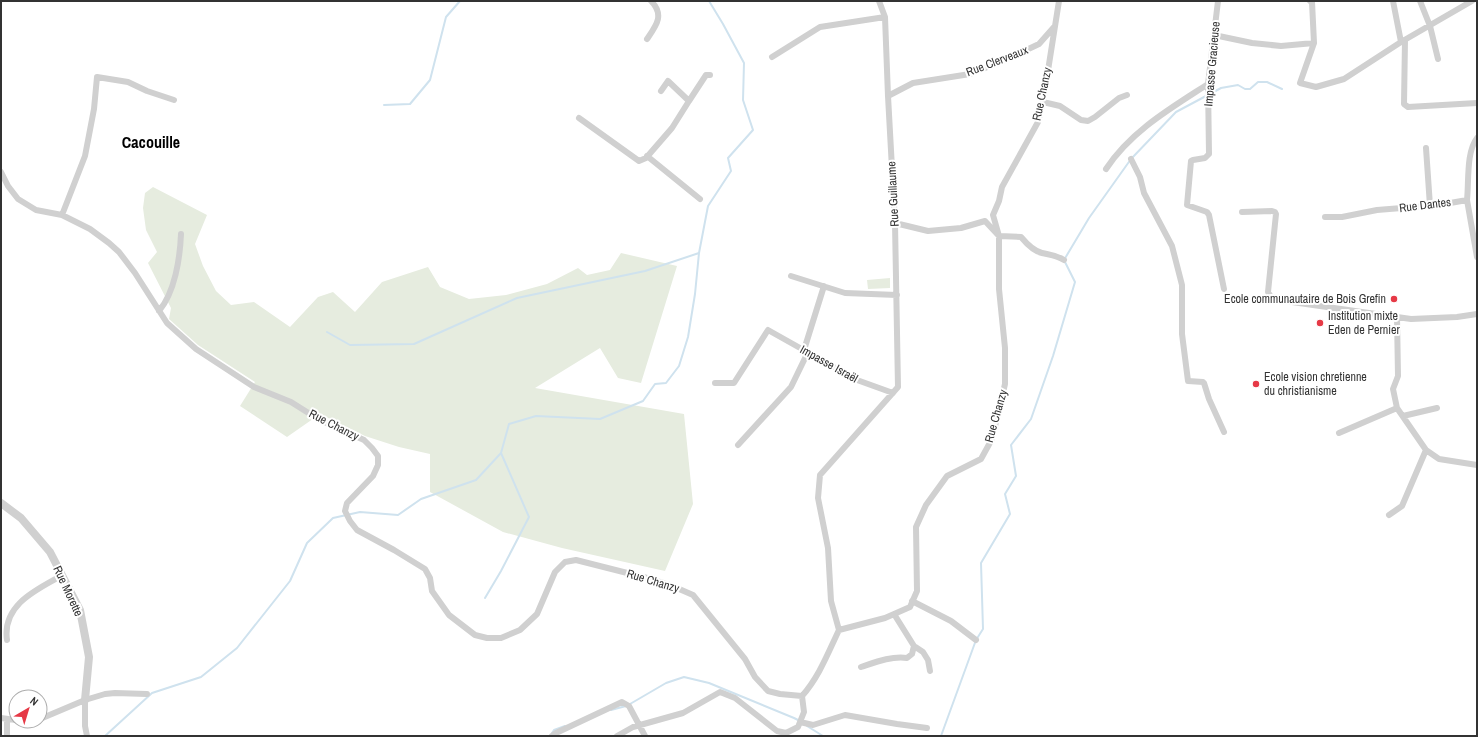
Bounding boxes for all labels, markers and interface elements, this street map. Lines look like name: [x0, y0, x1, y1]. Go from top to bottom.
street label: Impasse Gracieuse: [1200, 21, 1224, 107]
street label: Rue Clerveaux: [964, 42, 1030, 80]
street label: Rue Chanzy: [1029, 66, 1055, 122]
district label: Cacouille: [122, 131, 180, 153]
street label: Rue Guillaume: [883, 161, 903, 227]
street label: Rue Dantes: [1398, 194, 1452, 216]
place label: Ecole communautaire de Bois Grefin: [1224, 291, 1386, 307]
marker: Ecole communautaire de Bois Grefin: [1389, 294, 1399, 304]
place label: Institution mixte Eden de Pernier: [1328, 308, 1400, 338]
marker: Institution mixte Eden de Pernier: [1315, 318, 1325, 328]
street label: Impasse Israël: [797, 341, 861, 387]
place label: Ecole vision chretienne du christianisme: [1264, 369, 1367, 399]
marker: Ecole vision chretienne du christianisme: [1251, 379, 1261, 389]
street label: Rue Chanzy: [981, 388, 1011, 444]
street label: Rue Chanzy: [306, 406, 362, 444]
street label: Rue Morette: [49, 563, 87, 619]
street label: Rue Chanzy: [625, 565, 681, 597]
north arrow: [8, 689, 48, 729]
text: N: [27, 694, 41, 709]

